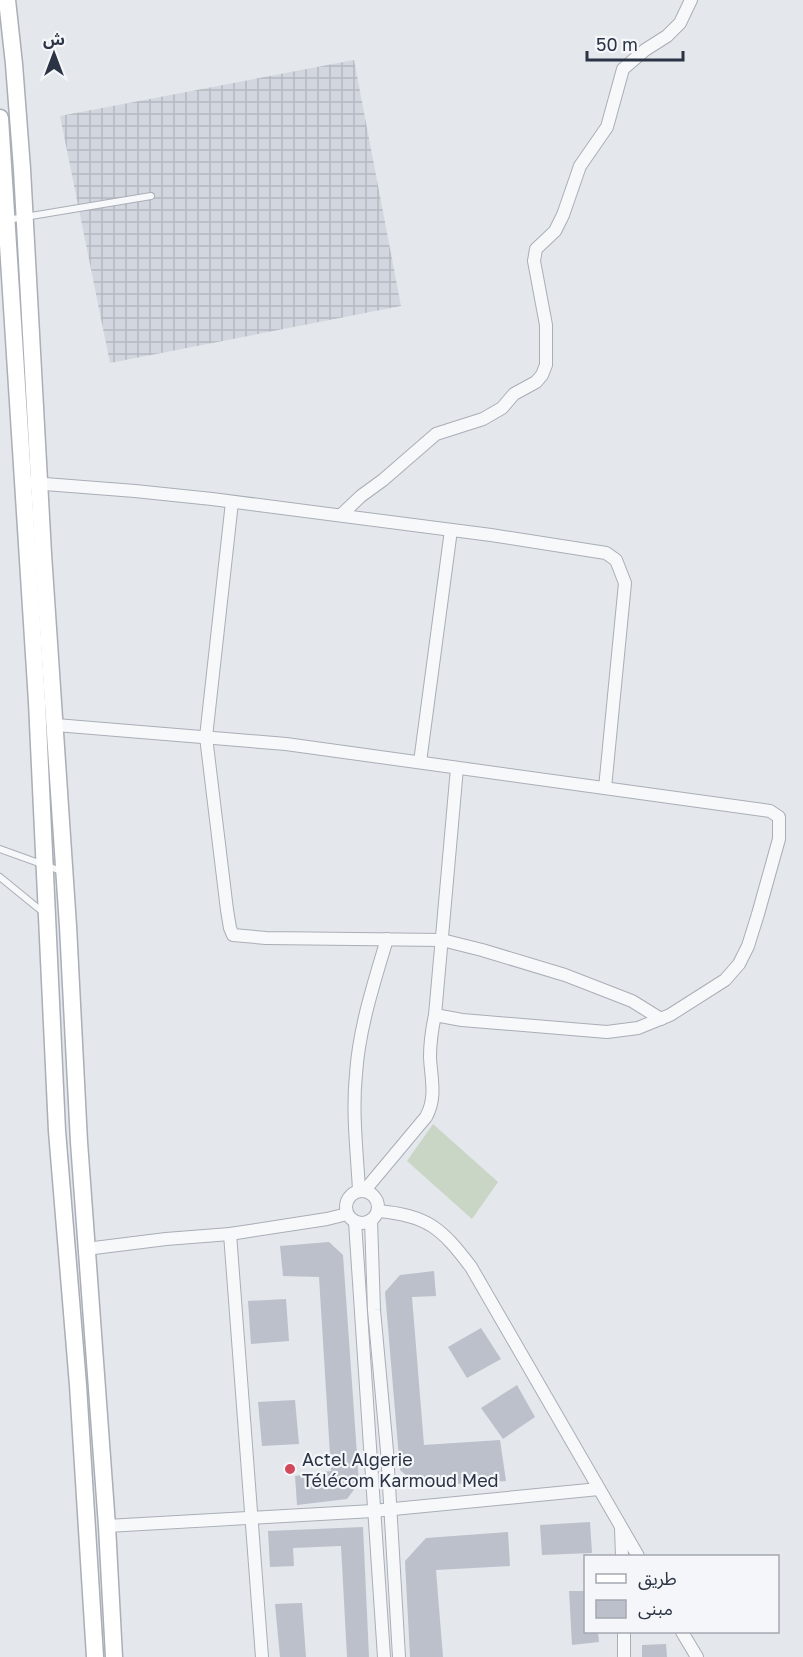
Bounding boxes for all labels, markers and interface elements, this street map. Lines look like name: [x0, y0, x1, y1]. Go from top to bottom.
north arrow: [24, 24, 84, 84]
scale bar: [587, 24, 683, 62]
text: ش: [43, 29, 65, 49]
text: 50 m: [596, 33, 638, 55]
place label: Actel Algerie Télécom Karmoud Med: [302, 1448, 499, 1491]
marker: Actel Algerie Télécom Karmoud Med: [283, 1462, 297, 1476]
legend: [584, 1555, 779, 1633]
text: طريق: [638, 1567, 677, 1590]
text: مبنى: [638, 1597, 673, 1620]

